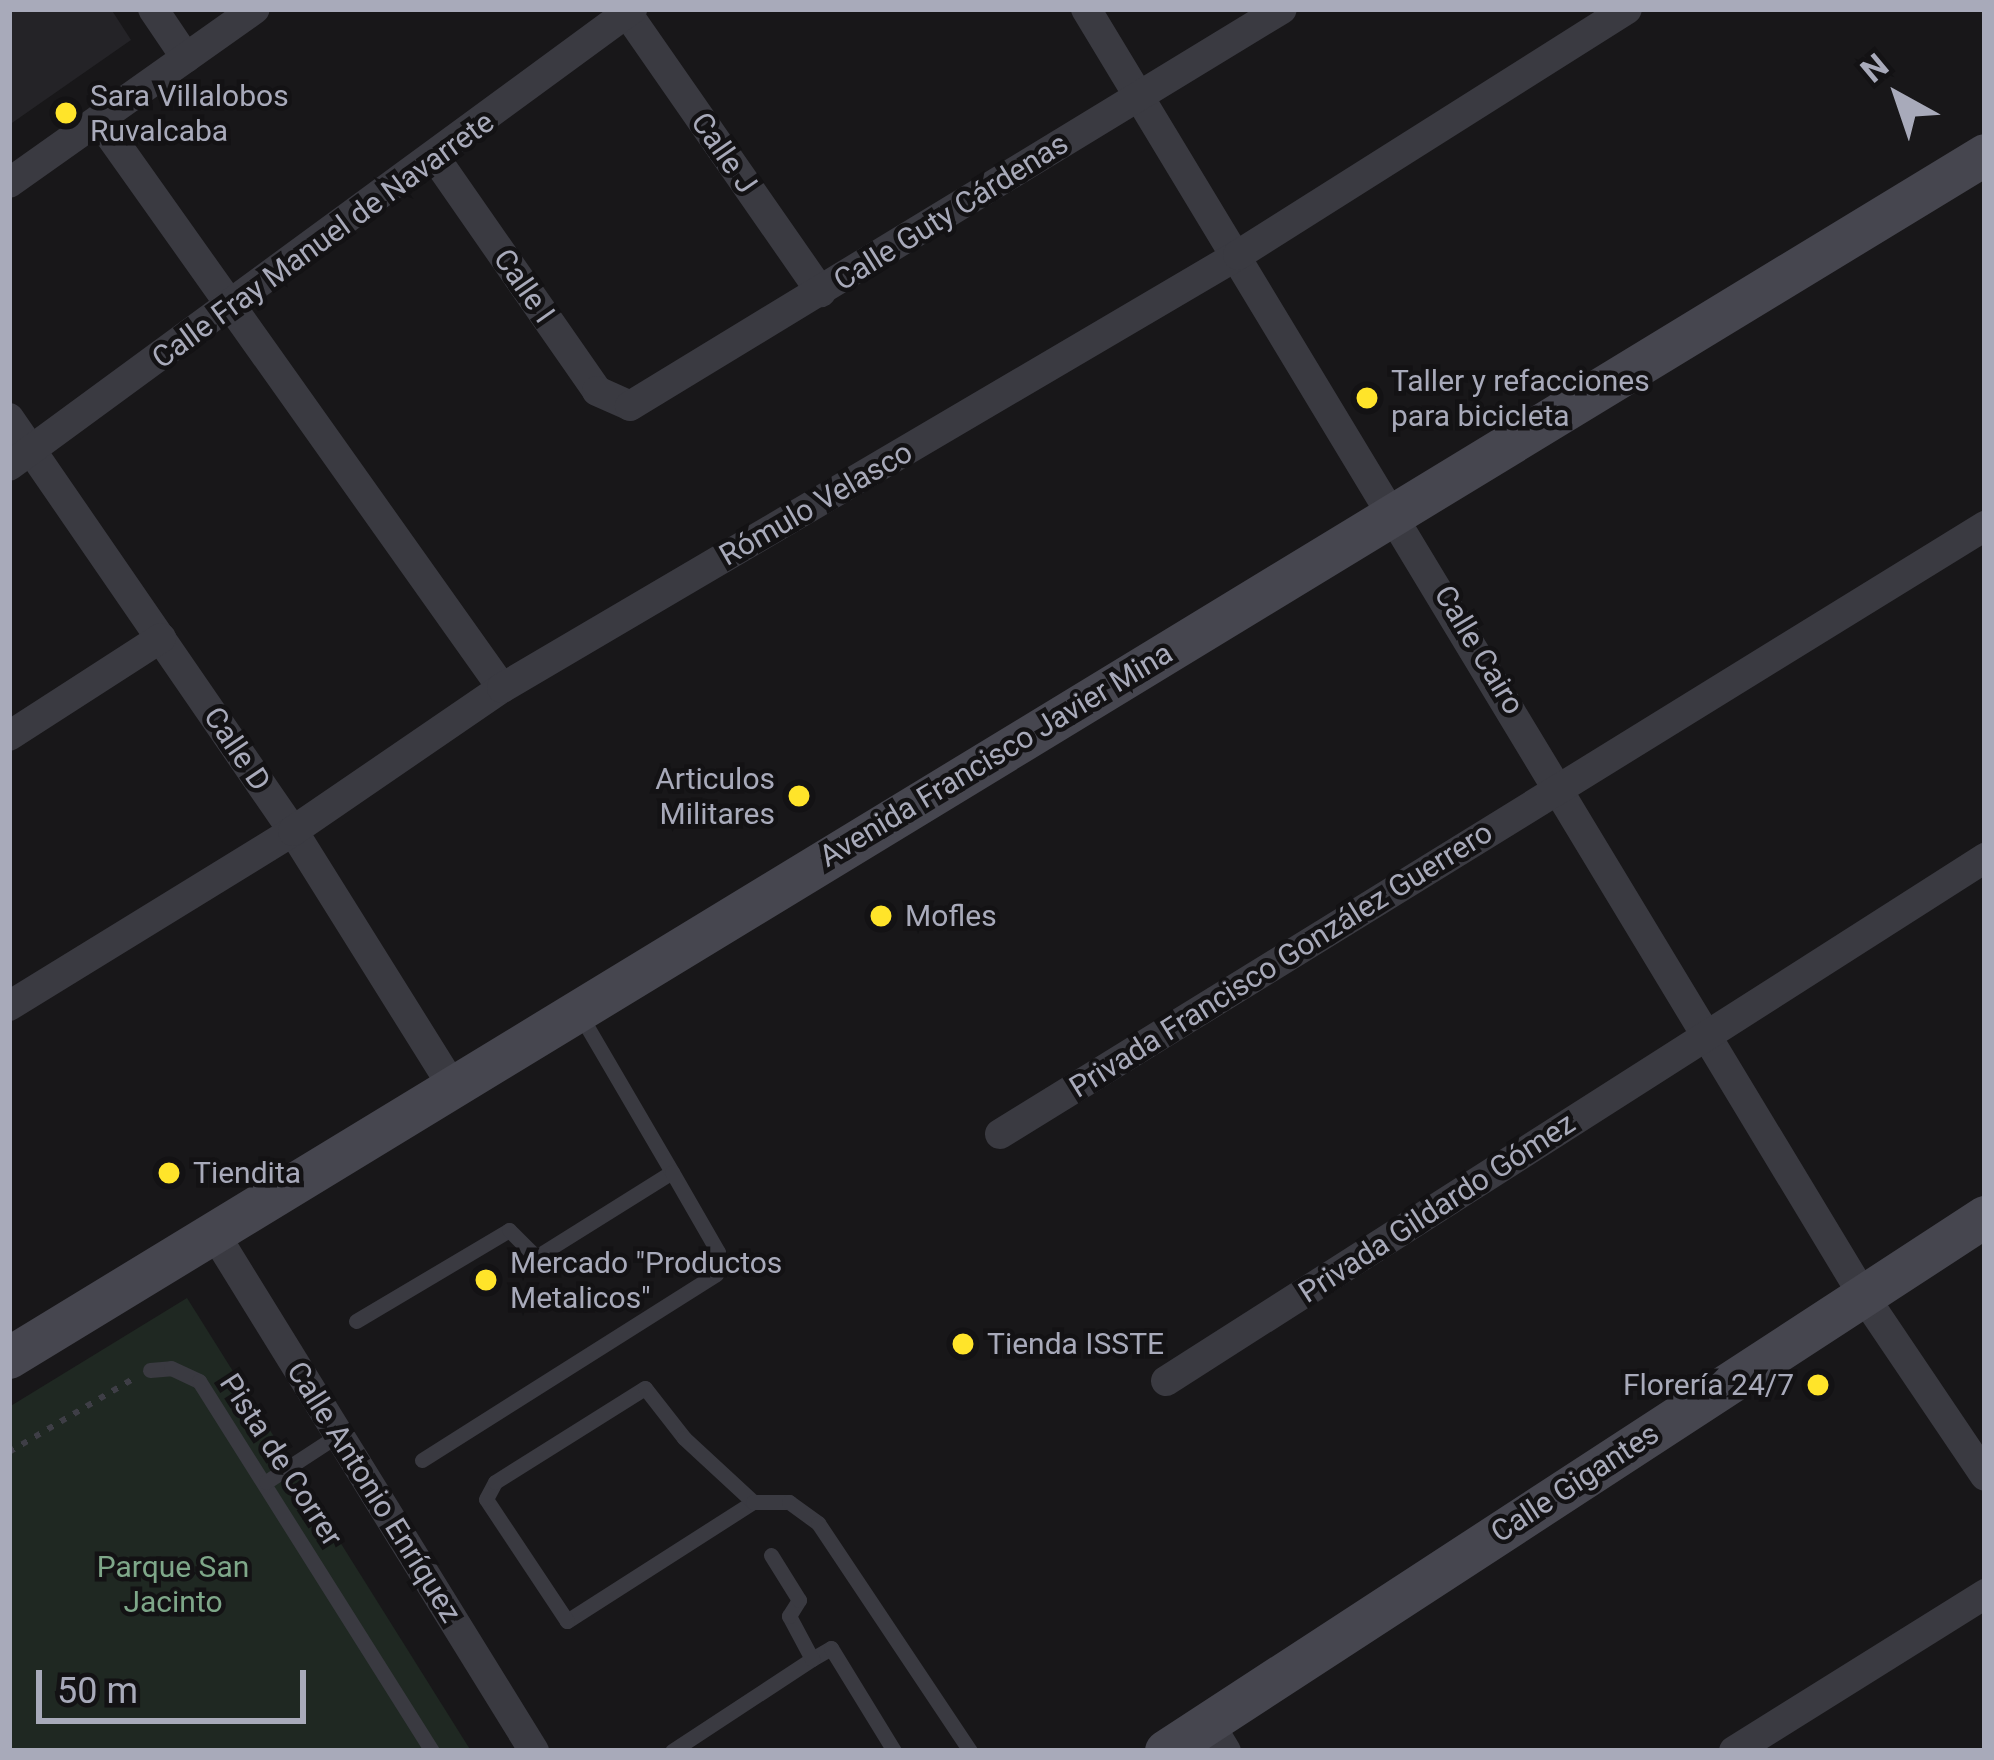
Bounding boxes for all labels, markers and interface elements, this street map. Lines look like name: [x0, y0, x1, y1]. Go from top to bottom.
north arrow: [1838, 36, 1958, 156]
text: N: [1853, 46, 1896, 90]
place label: Sara Villalobos Ruvalcaba: [90, 78, 289, 148]
marker: Sara Villalobos Ruvalcaba: [53, 100, 79, 126]
street label: Calle Fray Manuel de Navarrete: [145, 104, 501, 376]
street label: Calle J: [683, 106, 765, 200]
street label: Calle Guty Cárdenas: [827, 125, 1075, 299]
street label: Calle I: [486, 242, 562, 330]
place label: Taller y refacciones para bicicleta: [1391, 363, 1650, 434]
marker: Taller y refacciones para bicicleta: [1354, 385, 1380, 411]
street label: Rómulo Velasco: [713, 434, 919, 574]
street label: Calle Cairo: [1427, 579, 1531, 721]
street label: Avenida Francisco Javier Mina: [813, 635, 1179, 875]
street label: Calle D: [196, 700, 278, 798]
place label: Articulos Militares: [655, 761, 775, 832]
marker: Articulos Militares: [786, 783, 812, 809]
street label: Privada Francisco González Guerrero: [1063, 814, 1499, 1106]
place label: Mofles: [905, 898, 997, 934]
marker: Mofles: [868, 903, 894, 929]
street label: Privada Gildardo Gómez: [1292, 1105, 1582, 1311]
place label: Tiendita: [193, 1155, 301, 1191]
marker: Tiendita: [156, 1160, 182, 1186]
place label: Mercado "Productos Metalicos": [510, 1245, 782, 1316]
marker: Mercado "Productos Metalicos": [473, 1267, 499, 1293]
place label: Tienda ISSTE: [987, 1326, 1164, 1362]
marker: Tienda ISSTE: [950, 1331, 976, 1357]
street label: Calle Antonio Enríquez: [279, 1355, 469, 1629]
street label: Pista de Correr: [212, 1367, 350, 1553]
place label: Florería 24/7: [1623, 1367, 1794, 1403]
marker: Florería 24/7: [1805, 1372, 1831, 1398]
street label: Calle Gigantes: [1484, 1415, 1666, 1551]
park label: Parque San Jacinto: [97, 1549, 249, 1620]
scale bar: [42, 1646, 312, 1720]
text: 50 m: [57, 1670, 138, 1712]

